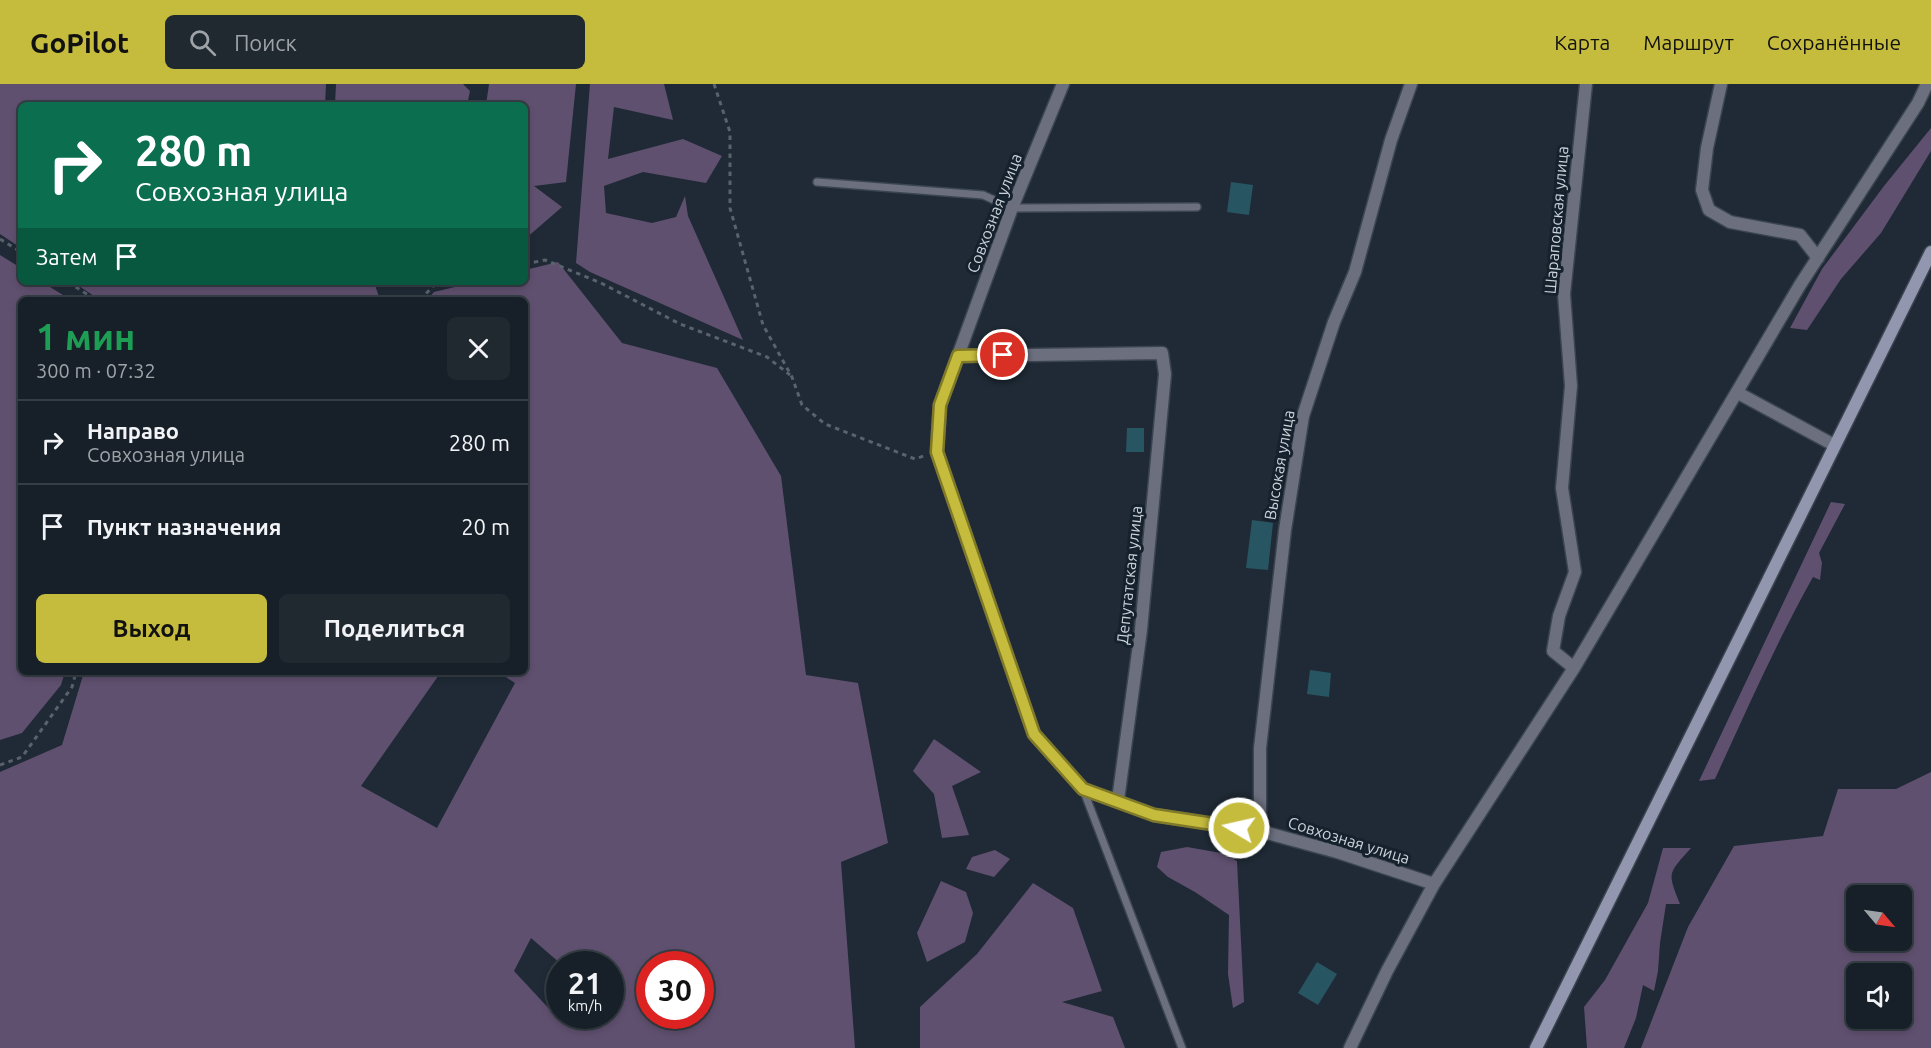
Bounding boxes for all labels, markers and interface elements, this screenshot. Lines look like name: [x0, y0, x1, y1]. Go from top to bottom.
search box: [165, 15, 585, 69]
icon: search: [186, 26, 219, 59]
text: GoPilot: [30, 27, 129, 58]
text: Поиск: [234, 30, 297, 55]
text: Карта: [1554, 30, 1610, 54]
text: Маршрут: [1643, 30, 1734, 54]
text: Сохранённые: [1767, 30, 1901, 54]
icon: right: [36, 126, 114, 204]
text: 280 m: [135, 127, 252, 174]
street label: Шараповская улица: [1541, 145, 1571, 295]
street label: Совхозная улица: [963, 151, 1025, 275]
text: Совхозная улица: [135, 176, 348, 206]
icon: arrive: [110, 240, 143, 273]
text: Затем: [36, 244, 98, 269]
text: 1 мин: [36, 316, 135, 357]
button: close: [447, 317, 510, 380]
pin: [977, 329, 1028, 380]
icon: arrive: [986, 338, 1019, 371]
text: 300 m · 07:32: [36, 359, 156, 382]
street label: Высокая улица: [1260, 409, 1298, 521]
text: Направо: [87, 418, 179, 443]
icon: right: [36, 426, 69, 459]
text: 280 m: [449, 430, 510, 455]
text: Совхозная улица: [87, 443, 245, 466]
street label: Депутатская улица: [1113, 505, 1145, 645]
icon: arrive: [36, 510, 69, 543]
text: Пункт назначения: [87, 514, 281, 539]
text: 20 m: [461, 514, 510, 539]
button: Выход: [36, 594, 267, 663]
button: Поделиться: [279, 594, 510, 663]
position arrow: [1207, 796, 1271, 860]
street label: Совхозная улица: [1286, 813, 1412, 867]
north arrow: [1846, 885, 1912, 951]
map controls: [1846, 885, 1912, 1029]
speed limit sign: 30: [636, 951, 714, 1029]
button: sound: [1846, 963, 1912, 1029]
text: 21: [568, 966, 602, 1000]
text: km/h: [568, 997, 602, 1014]

